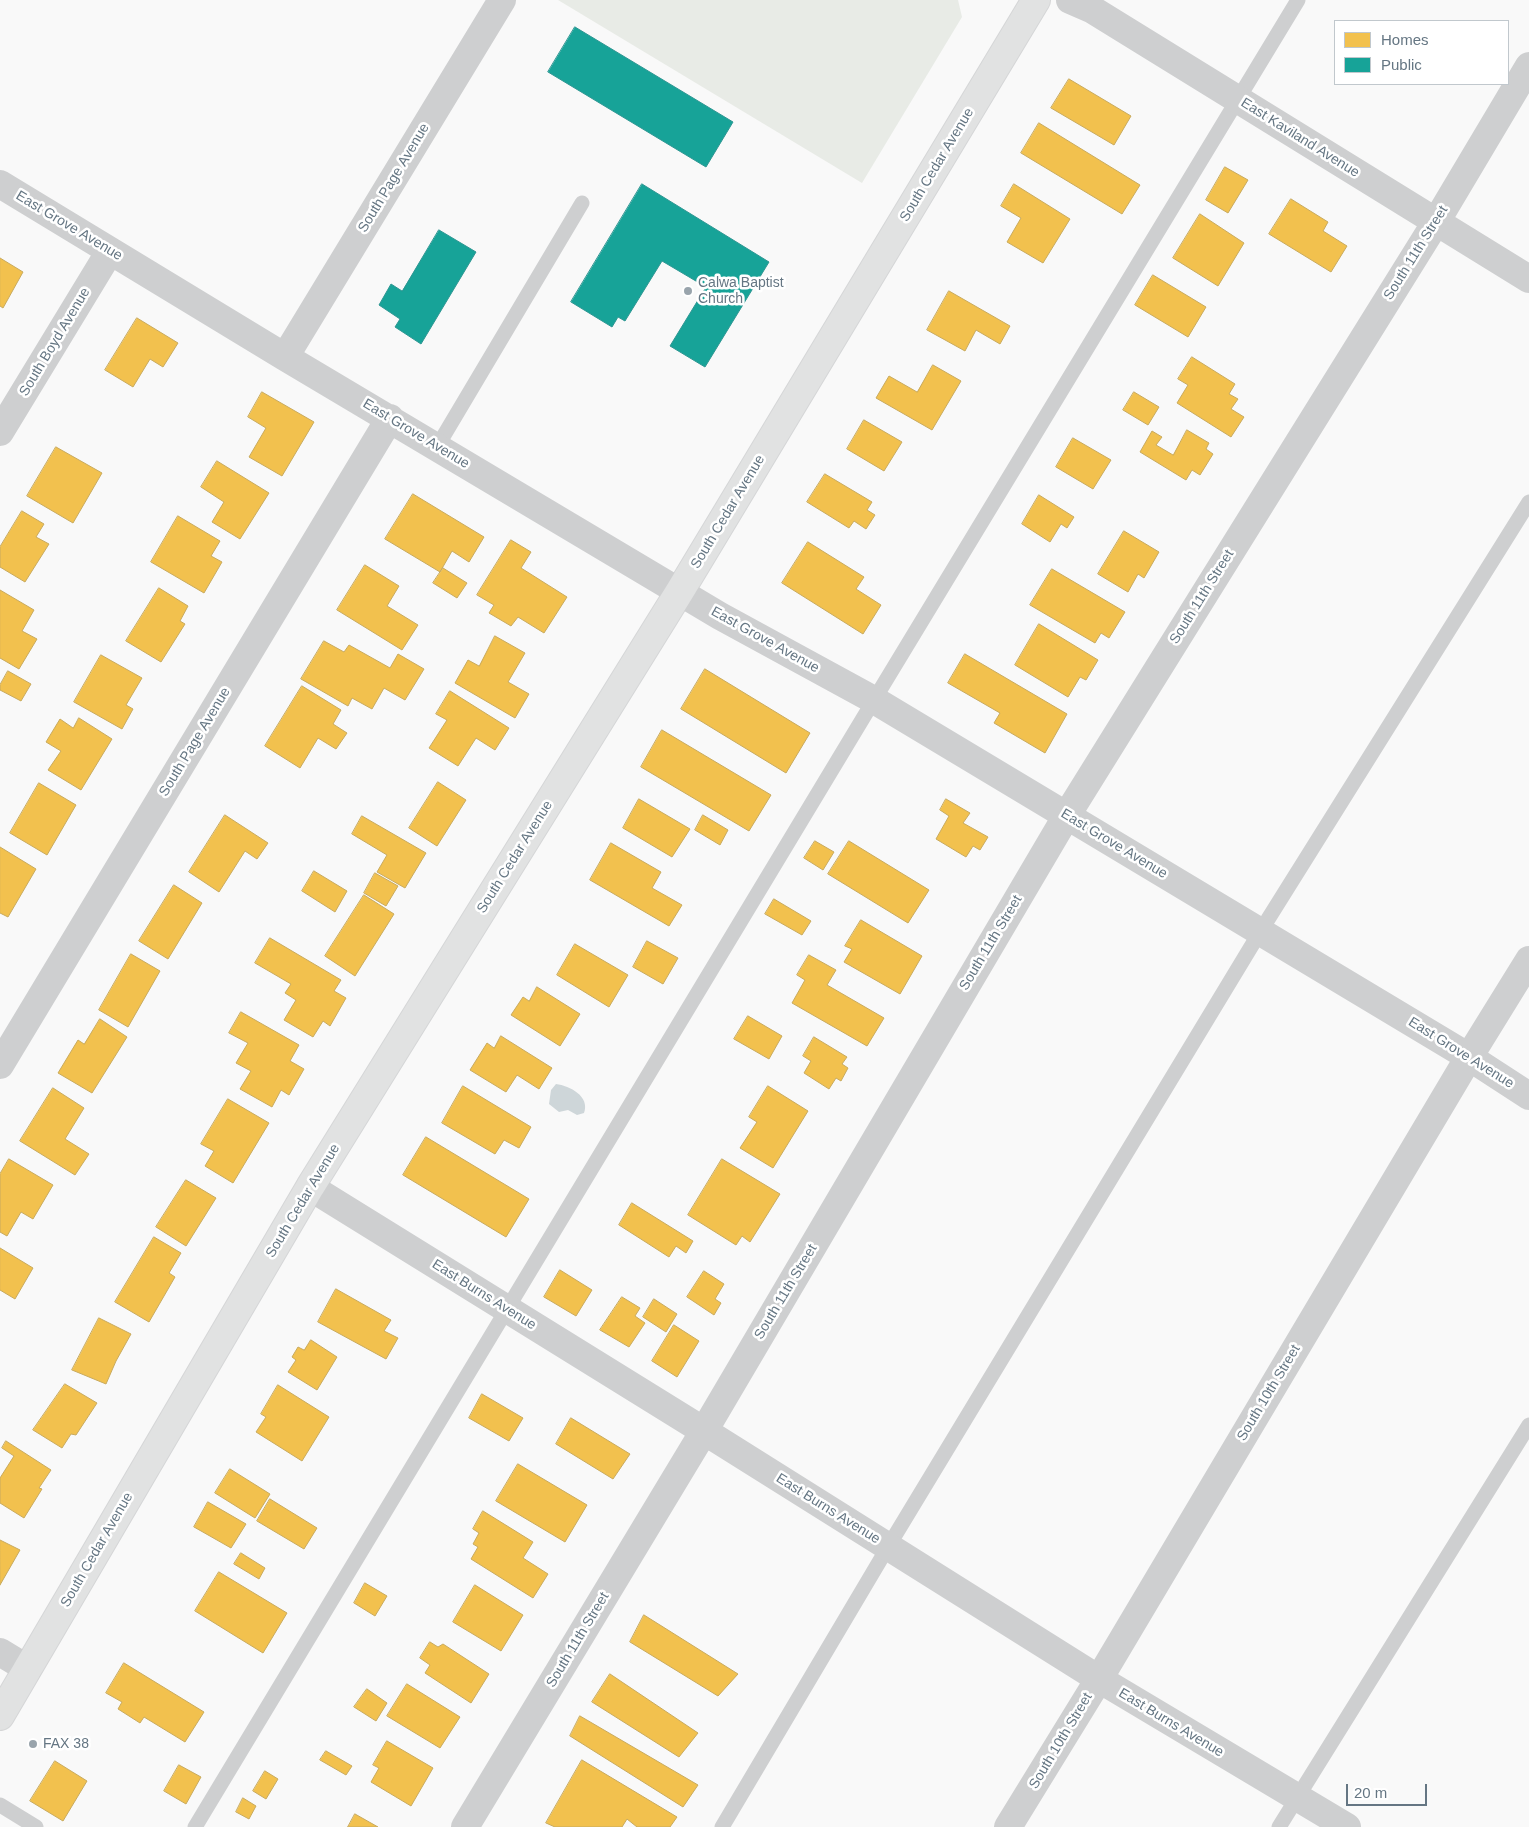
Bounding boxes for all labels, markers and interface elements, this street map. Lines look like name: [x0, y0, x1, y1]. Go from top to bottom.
legend: [1334, 20, 1509, 85]
text: Homes: [1381, 31, 1429, 48]
text: Public: [1381, 56, 1422, 73]
street label: East Kaviland Avenue: [1238, 95, 1362, 181]
street label: South Cedar Avenue: [896, 105, 978, 225]
street label: South Page Avenue: [355, 120, 433, 236]
street label: East Grove Avenue: [13, 188, 125, 264]
street label: South 11th Street: [1380, 203, 1452, 303]
place label: Calwa Baptist Church: [698, 275, 784, 308]
street label: South Boyd Avenue: [16, 285, 94, 399]
marker: Calwa Baptist Church: [682, 285, 694, 297]
street label: East Grove Avenue: [360, 396, 472, 472]
street label: South Cedar Avenue: [687, 452, 769, 572]
street label: South 11th Street: [1166, 547, 1238, 647]
street label: East Grove Avenue: [708, 603, 822, 677]
street label: South Page Avenue: [156, 684, 234, 800]
street label: South Cedar Avenue: [474, 798, 556, 916]
street label: East Grove Avenue: [1058, 806, 1170, 882]
street label: South 11th Street: [956, 892, 1026, 994]
street label: East Grove Avenue: [1405, 1014, 1517, 1092]
street label: South Cedar Avenue: [262, 1141, 344, 1261]
street label: South 11th Street: [751, 1241, 821, 1343]
street label: East Burns Avenue: [429, 1256, 539, 1334]
street label: South 10th Street: [1234, 1342, 1304, 1444]
street label: East Burns Avenue: [773, 1470, 883, 1548]
street label: South Cedar Avenue: [57, 1490, 137, 1610]
street label: South 11th Street: [543, 1589, 613, 1691]
street label: East Burns Avenue: [1115, 1685, 1227, 1761]
street label: South 10th Street: [1026, 1690, 1096, 1792]
place label: FAX 38: [43, 1736, 89, 1752]
marker: FAX 38: [27, 1738, 39, 1750]
scale bar: [1349, 1774, 1430, 1806]
text: 20 m: [1354, 1784, 1387, 1801]

